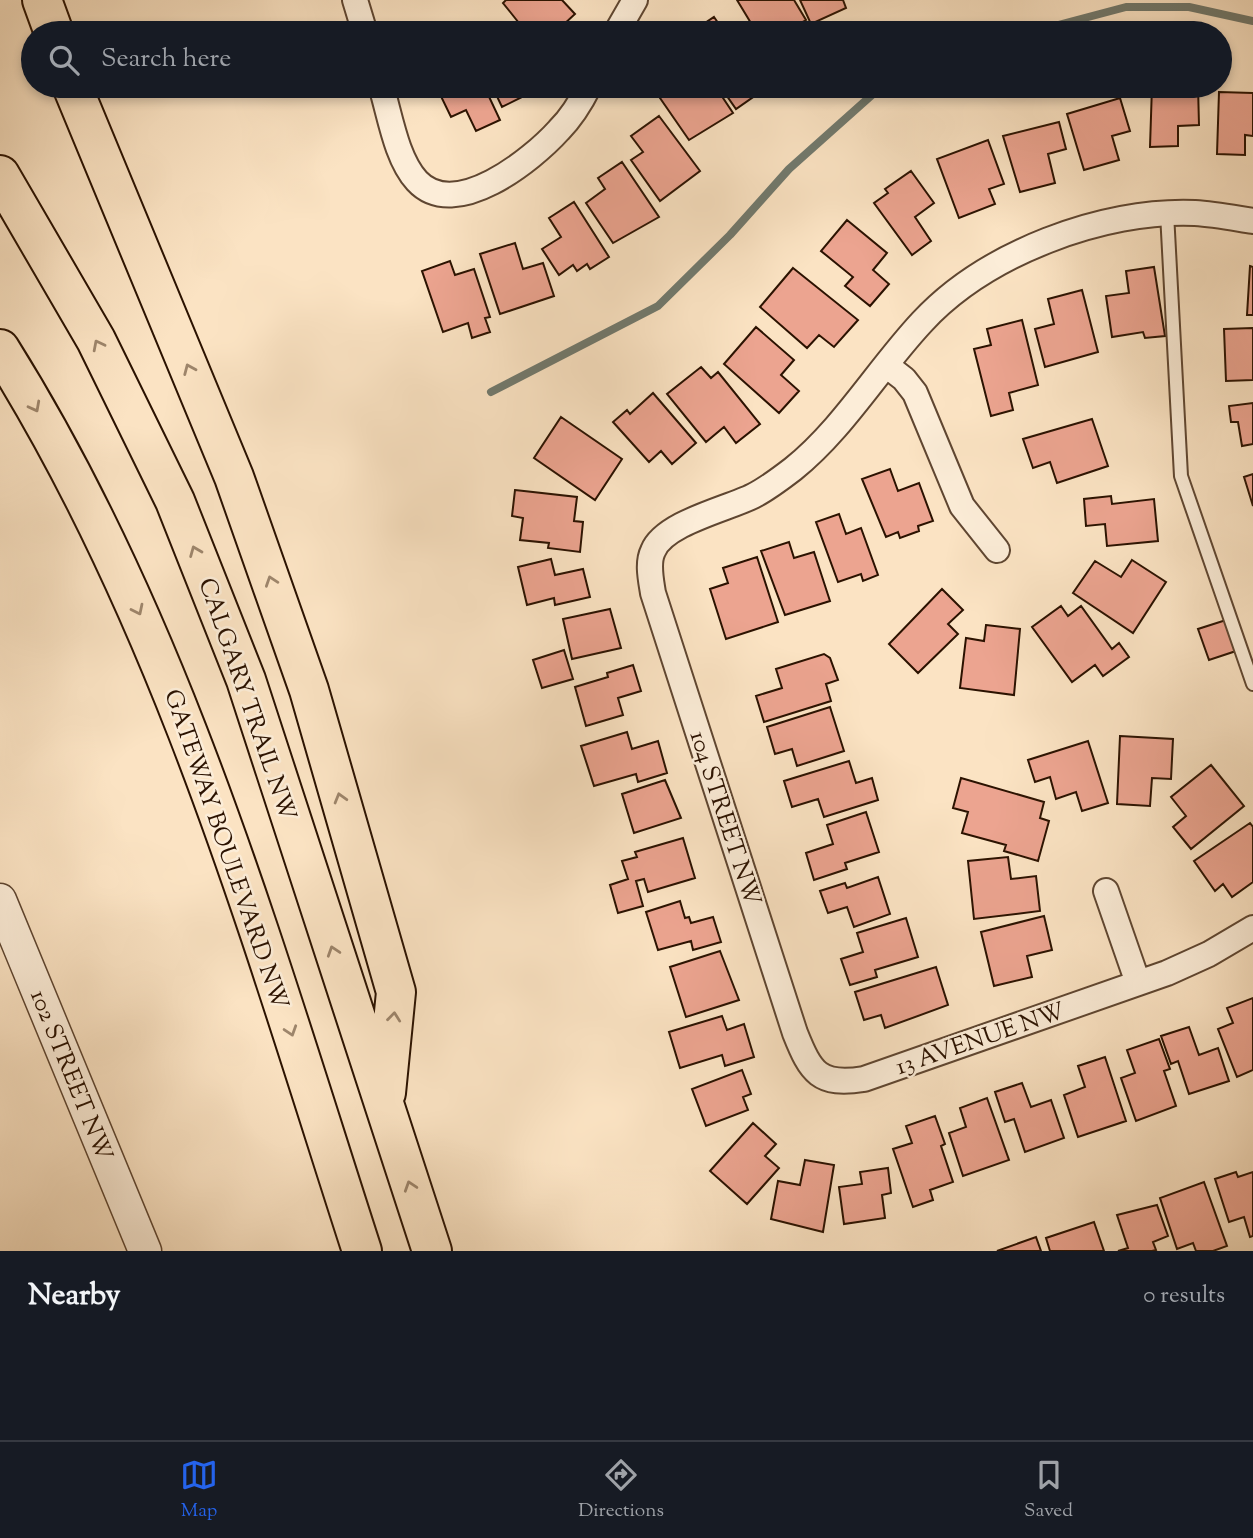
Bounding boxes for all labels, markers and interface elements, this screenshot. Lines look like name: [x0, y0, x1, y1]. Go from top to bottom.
search box: [21, 21, 1232, 98]
icon: search: [45, 41, 83, 79]
text: Search here: [101, 41, 231, 78]
one-way arrow: [93, 340, 107, 352]
one-way arrow: [183, 364, 197, 376]
one-way arrow: [27, 400, 40, 413]
one-way arrow: [189, 546, 203, 558]
street label: CALGARY TRAIL NW: [189, 574, 304, 826]
one-way arrow: [265, 575, 279, 588]
one-way arrow: [129, 603, 143, 615]
street label: GATEWAY BOULEVARD NW: [154, 685, 296, 1015]
street label: 104 STREET NW: [680, 727, 768, 911]
one-way arrow: [334, 792, 349, 804]
one-way arrow: [327, 945, 341, 958]
street label: 102 STREET NW: [20, 985, 120, 1167]
street label: 13 AVENUE NW: [891, 995, 1070, 1085]
one-way arrow: [386, 1011, 401, 1023]
one-way arrow: [282, 1025, 297, 1037]
one-way arrow: [404, 1181, 418, 1193]
text: Nearby: [28, 1275, 120, 1318]
text: 0 results: [1143, 1280, 1225, 1313]
tab: Map: [180, 1456, 218, 1525]
tab: Directions: [578, 1456, 664, 1525]
tab: Saved: [1024, 1456, 1073, 1525]

